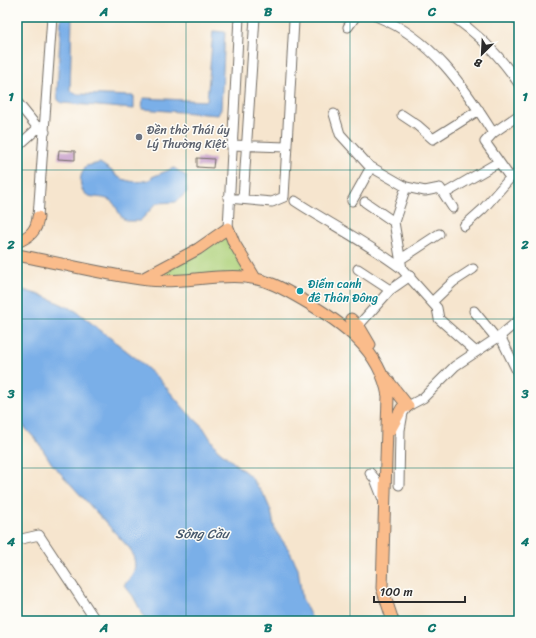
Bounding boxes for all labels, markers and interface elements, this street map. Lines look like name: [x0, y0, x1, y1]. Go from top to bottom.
text: A: [99, 0, 108, 23]
text: B: [264, 0, 273, 23]
text: C: [427, 0, 437, 23]
north arrow: [462, 34, 502, 74]
text: B: [471, 53, 485, 73]
text: 1: [8, 85, 14, 108]
text: 1: [522, 85, 528, 108]
place label: Đền thờ Thái úy Lý Thường Kiệt: [147, 119, 230, 155]
marker: Đền thờ Thái úy Lý Thường Kiệt: [134, 132, 144, 142]
text: 2: [6, 233, 15, 256]
text: 2: [520, 233, 529, 256]
place label: Điếm canh đê Thôn Đông: [308, 273, 378, 309]
marker: Điếm canh đê Thôn Đông: [295, 286, 305, 296]
text: 3: [6, 382, 15, 405]
text: 3: [520, 382, 529, 405]
water label: Sông Cầu: [175, 522, 231, 545]
text: 4: [6, 530, 16, 553]
text: 4: [520, 530, 530, 553]
scale bar: [374, 578, 465, 604]
text: 100 m: [380, 581, 413, 603]
text: A: [99, 616, 108, 638]
text: B: [264, 616, 273, 638]
text: C: [427, 616, 437, 638]

